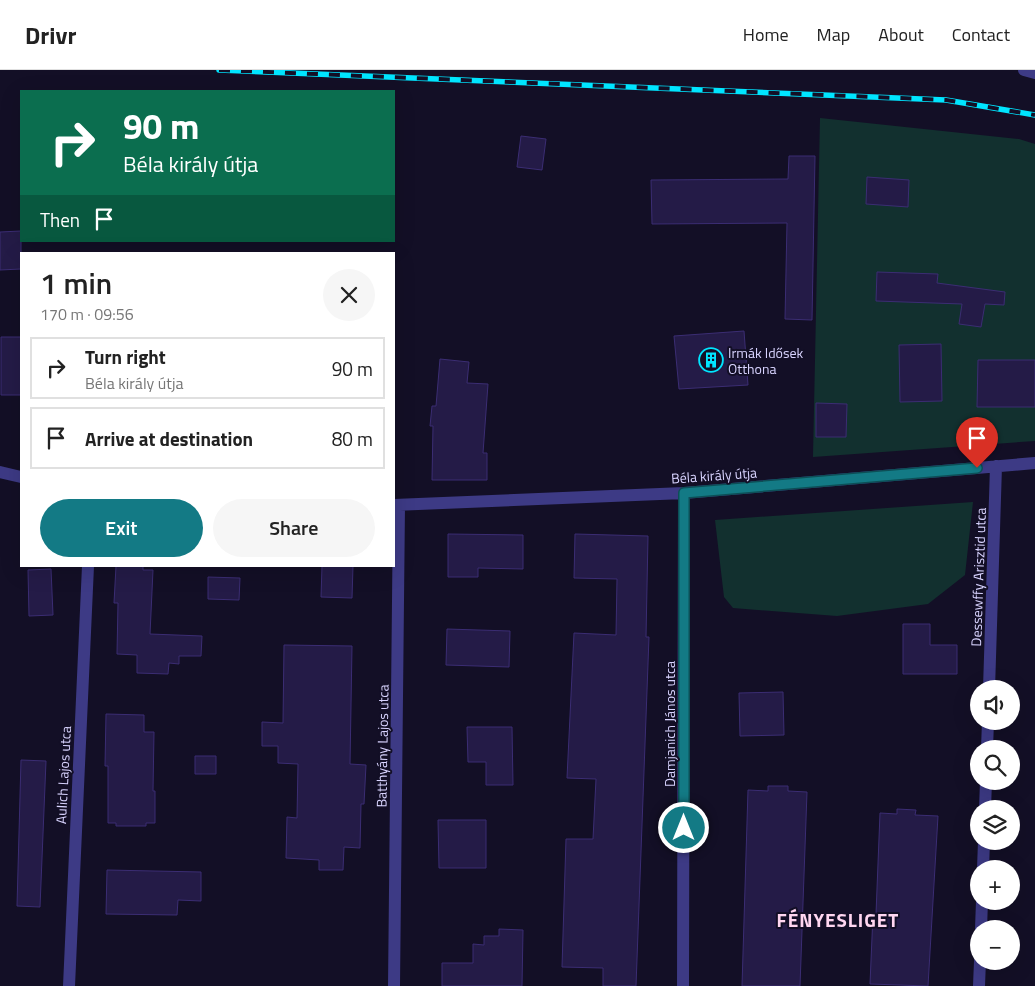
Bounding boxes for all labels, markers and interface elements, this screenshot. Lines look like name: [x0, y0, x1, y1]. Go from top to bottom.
text: Drivr: [25, 17, 76, 53]
text: Home: [743, 21, 789, 48]
text: Map: [817, 21, 850, 48]
text: About: [878, 21, 924, 48]
text: Contact: [952, 21, 1010, 48]
text: 90 m: [123, 99, 199, 153]
icon: right: [40, 110, 105, 175]
text: Béla király útja: [123, 147, 258, 181]
text: Then: [40, 205, 80, 234]
icon: arrive: [90, 205, 118, 233]
text: 1 min: [40, 260, 112, 306]
button: close: [323, 269, 375, 321]
text: 170 m · 09:56: [40, 302, 134, 326]
text: Turn right: [85, 342, 166, 371]
place label: Irmák Idősek Otthona: [728, 342, 804, 379]
building icon: Irmák Idősek Otthona: [698, 347, 724, 373]
icon: right: [42, 354, 70, 382]
text: 90 m: [332, 354, 373, 383]
text: Béla király útja: [85, 371, 183, 395]
pin: [956, 417, 998, 468]
icon: arrive: [42, 424, 70, 452]
text: Arrive at destination: [85, 424, 253, 453]
text: 80 m: [332, 424, 373, 453]
icon: arrive: [963, 424, 991, 452]
street label: Béla király útja: [670, 462, 758, 488]
button: Exit: [40, 499, 203, 557]
button: Share: [213, 499, 375, 557]
street label: Dessewffy Arisztid utca: [965, 507, 991, 647]
street label: Damjanich János utca: [659, 661, 680, 787]
map controls: [970, 680, 1020, 970]
button: sound: [970, 680, 1020, 730]
street label: Batthyány Lajos utca: [370, 684, 394, 808]
street label: Aulich Lajos utca: [50, 726, 76, 824]
button: search: [970, 740, 1020, 790]
button: layers: [970, 800, 1020, 850]
position arrow: [657, 801, 709, 853]
button: +: [970, 860, 1020, 910]
district label: FÉNYESLIGET: [777, 905, 899, 934]
button: −: [970, 920, 1020, 970]

